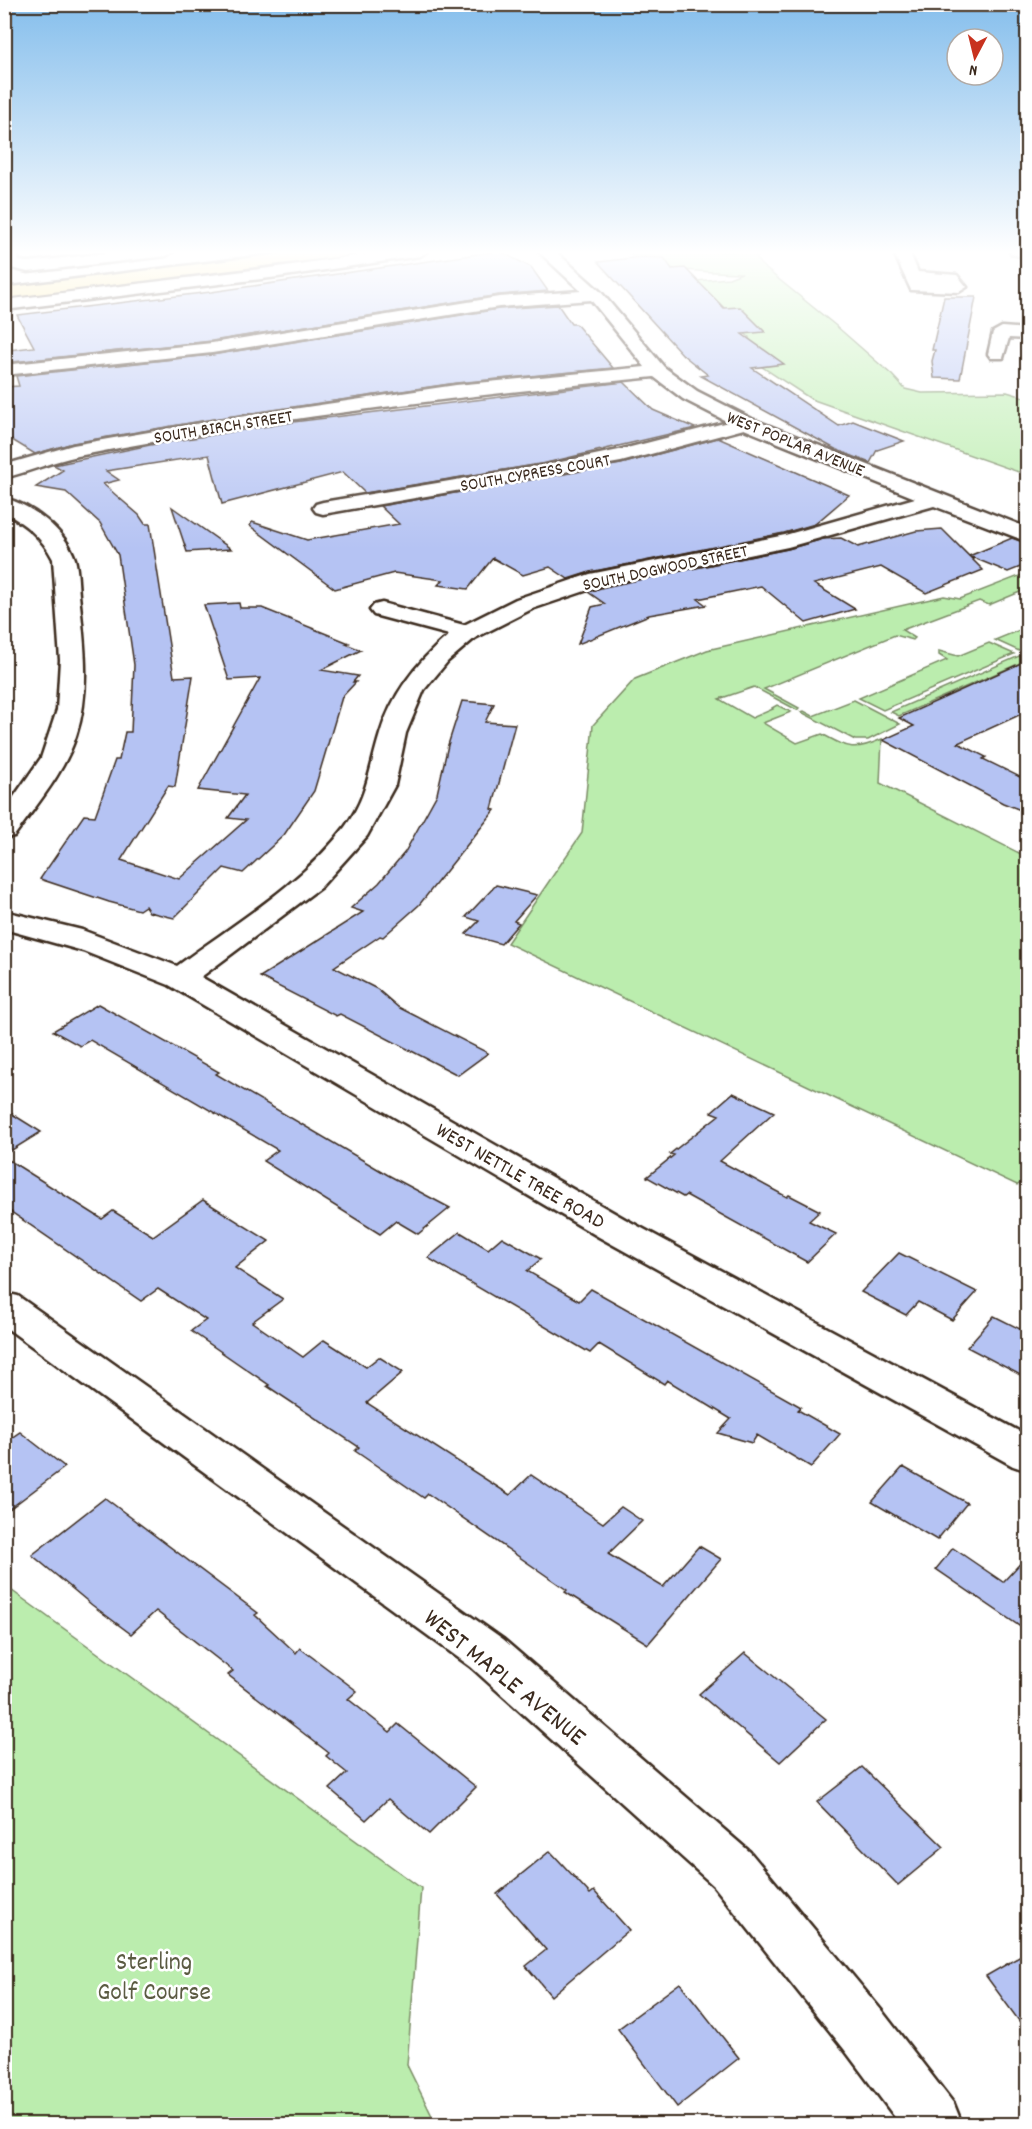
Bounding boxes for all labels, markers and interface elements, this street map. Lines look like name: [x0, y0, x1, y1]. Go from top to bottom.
north arrow: [945, 27, 1005, 87]
text: N: [968, 57, 979, 81]
street label: SOUTH BIRCH STREET: [152, 405, 295, 452]
street label: WEST POPLAR AVENUE: [722, 406, 868, 484]
street label: SOUTH CYPRESS COURT: [458, 449, 612, 500]
street label: SOUTH DOGWOOD STREET: [581, 540, 750, 599]
street label: WEST NETTLE TREE ROAD: [429, 1117, 610, 1238]
street label: WEST MAPLE AVENUE: [414, 1601, 593, 1756]
park label: Sterling Golf Course: [97, 1945, 211, 2012]

